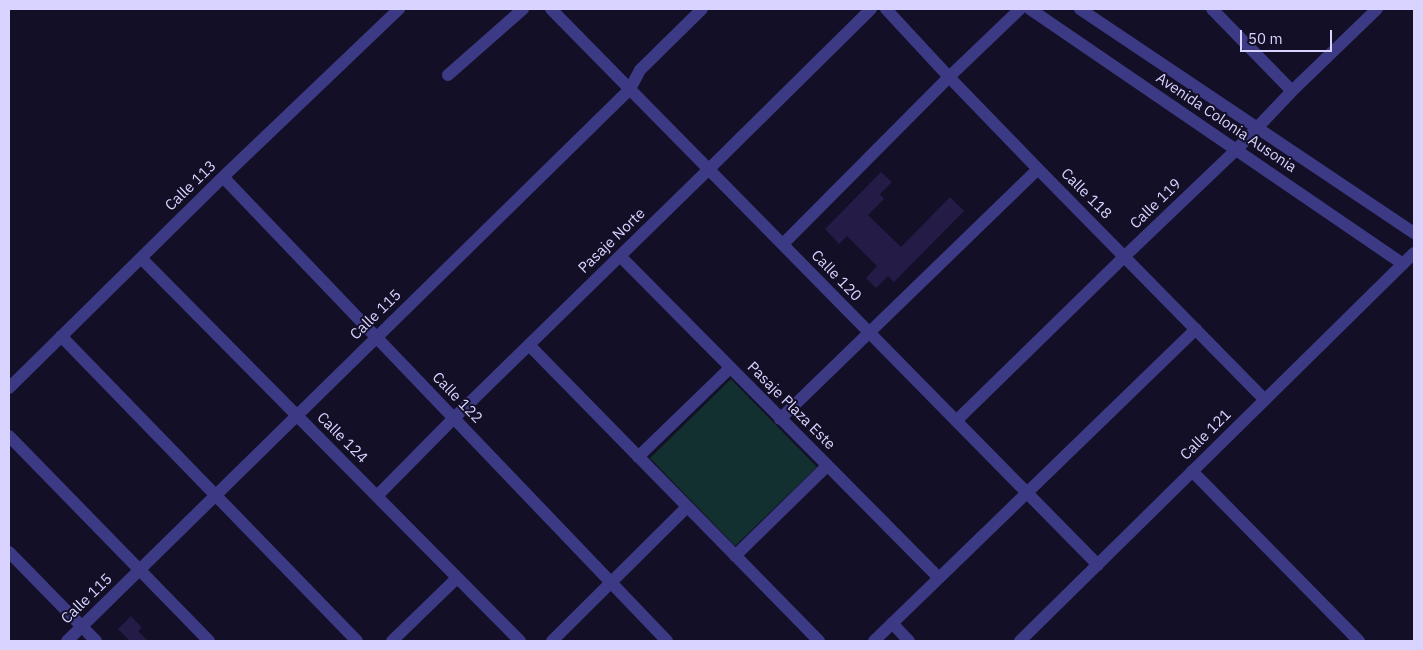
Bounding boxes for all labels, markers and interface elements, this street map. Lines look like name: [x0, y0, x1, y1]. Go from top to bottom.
scale bar: [1243, 20, 1336, 52]
text: 50 m: [1248, 29, 1283, 48]
street label: Avenida Colonia Ausonia: [1152, 69, 1300, 177]
street label: Calle 113: [162, 157, 220, 215]
street label: Calle 118: [1057, 165, 1115, 223]
street label: Calle 119: [1127, 175, 1185, 233]
street label: Pasaje Norte: [575, 205, 649, 277]
street label: Calle 120: [807, 247, 865, 305]
street label: Calle 115: [347, 286, 405, 344]
street label: Pasaje Plaza Este: [743, 358, 839, 454]
street label: Calle 122: [428, 369, 486, 427]
street label: Calle 121: [1177, 406, 1235, 464]
street label: Calle 124: [313, 409, 371, 467]
street label: Calle 115: [58, 570, 116, 628]

